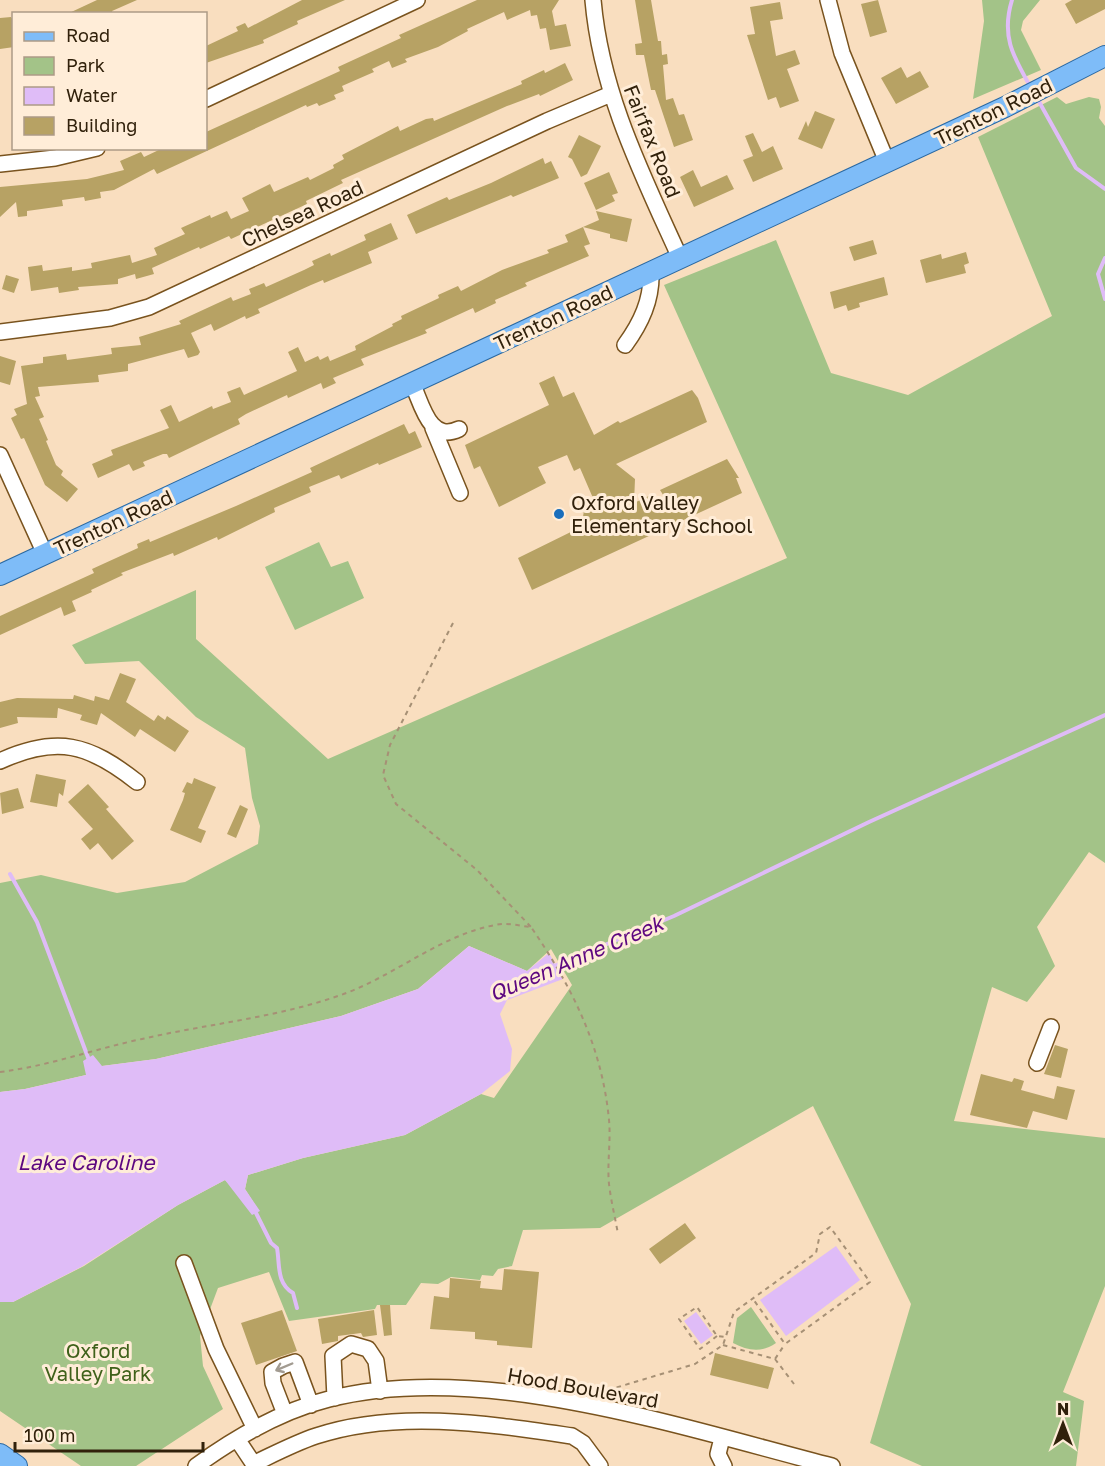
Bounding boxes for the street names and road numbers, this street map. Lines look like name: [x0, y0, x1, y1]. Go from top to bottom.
street label: Trenton Road: [930, 72, 1056, 150]
street label: Fairfax Road: [619, 81, 687, 201]
street label: Chelsea Road: [237, 174, 367, 252]
street label: Trenton Road: [490, 279, 616, 355]
street label: Trenton Road: [50, 484, 176, 560]
street label: Hood Boulevard: [505, 1362, 661, 1412]

